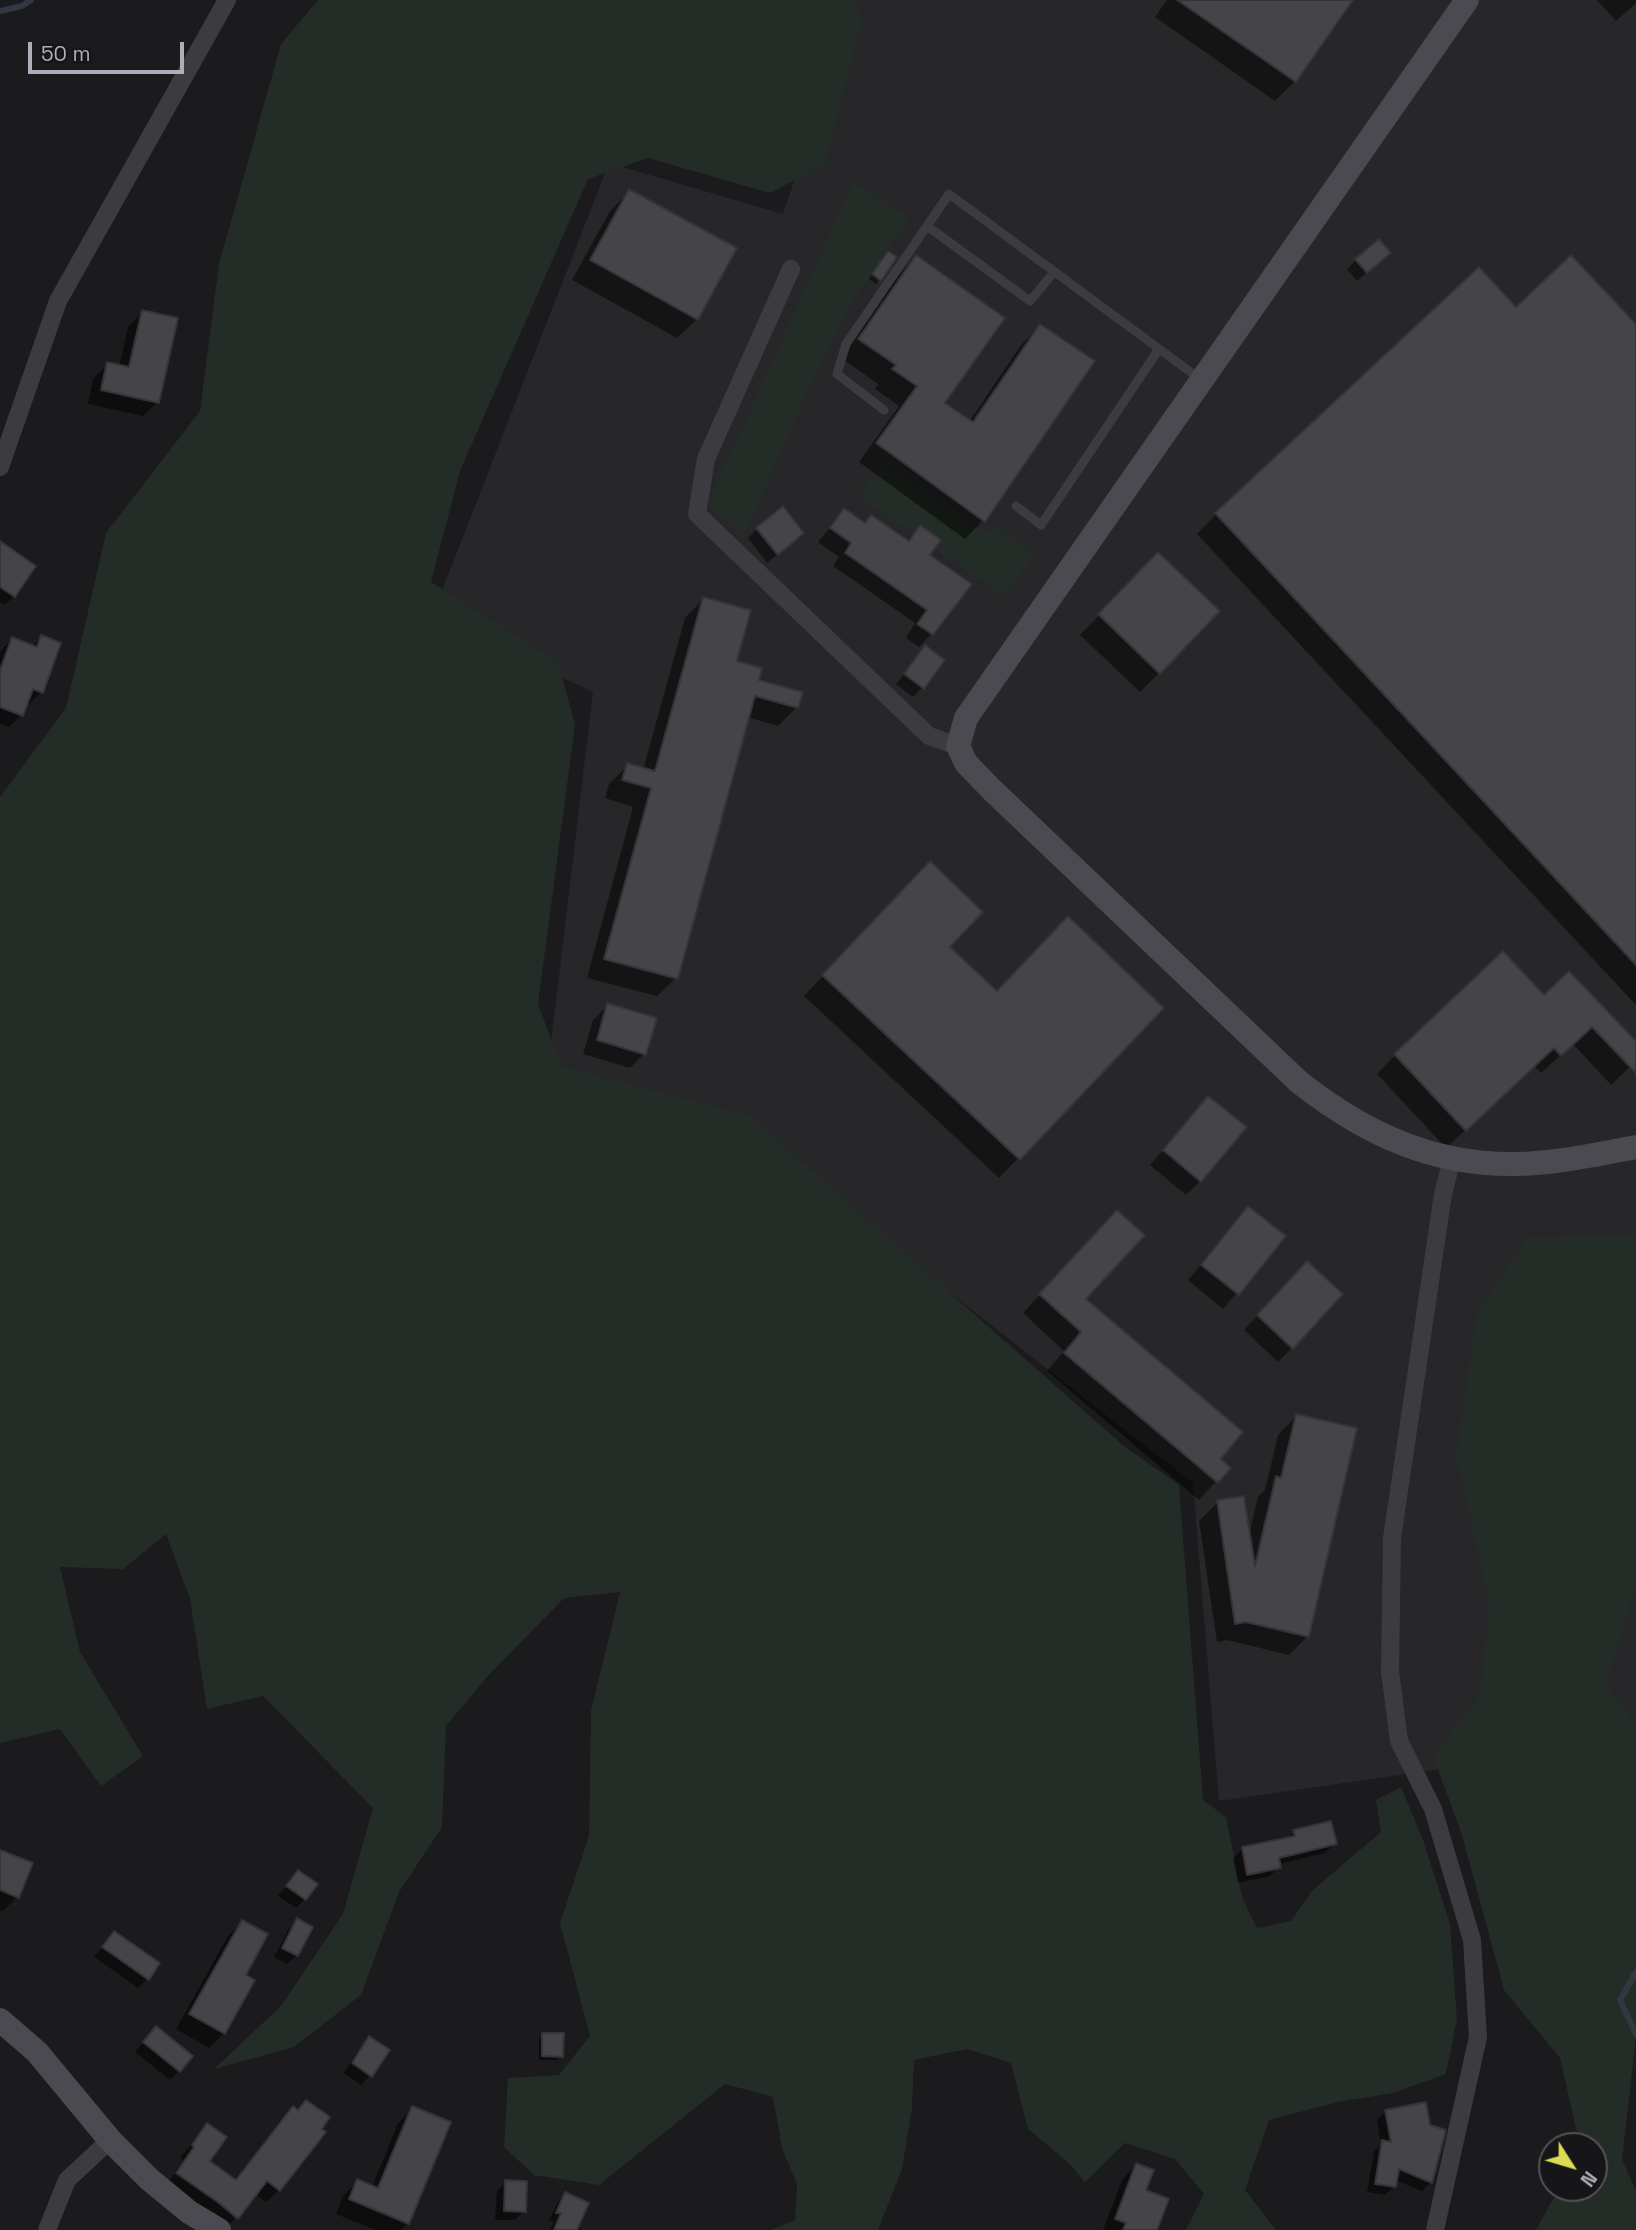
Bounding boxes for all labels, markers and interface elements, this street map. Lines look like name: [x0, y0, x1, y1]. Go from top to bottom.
scale bar: [32, 28, 187, 72]
text: 50 m: [41, 40, 91, 67]
north arrow: [1538, 2132, 1608, 2202]
text: N: [1575, 2166, 1602, 2191]

